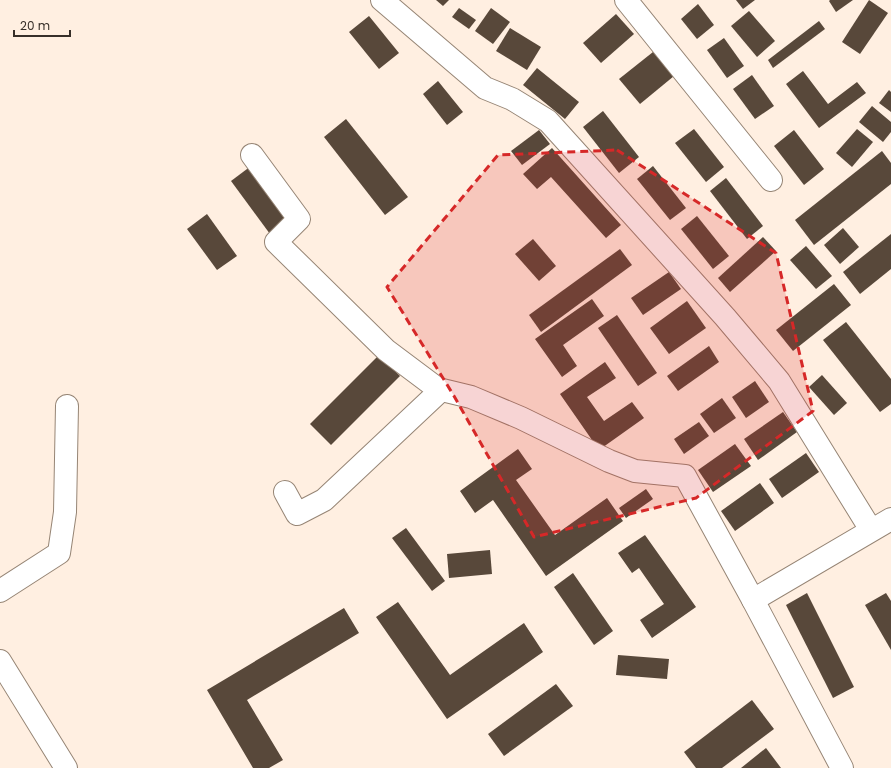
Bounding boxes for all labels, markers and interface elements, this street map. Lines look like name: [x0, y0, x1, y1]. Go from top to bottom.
scale bar: [14, 12, 70, 38]
text: 20 m: [20, 17, 50, 34]

